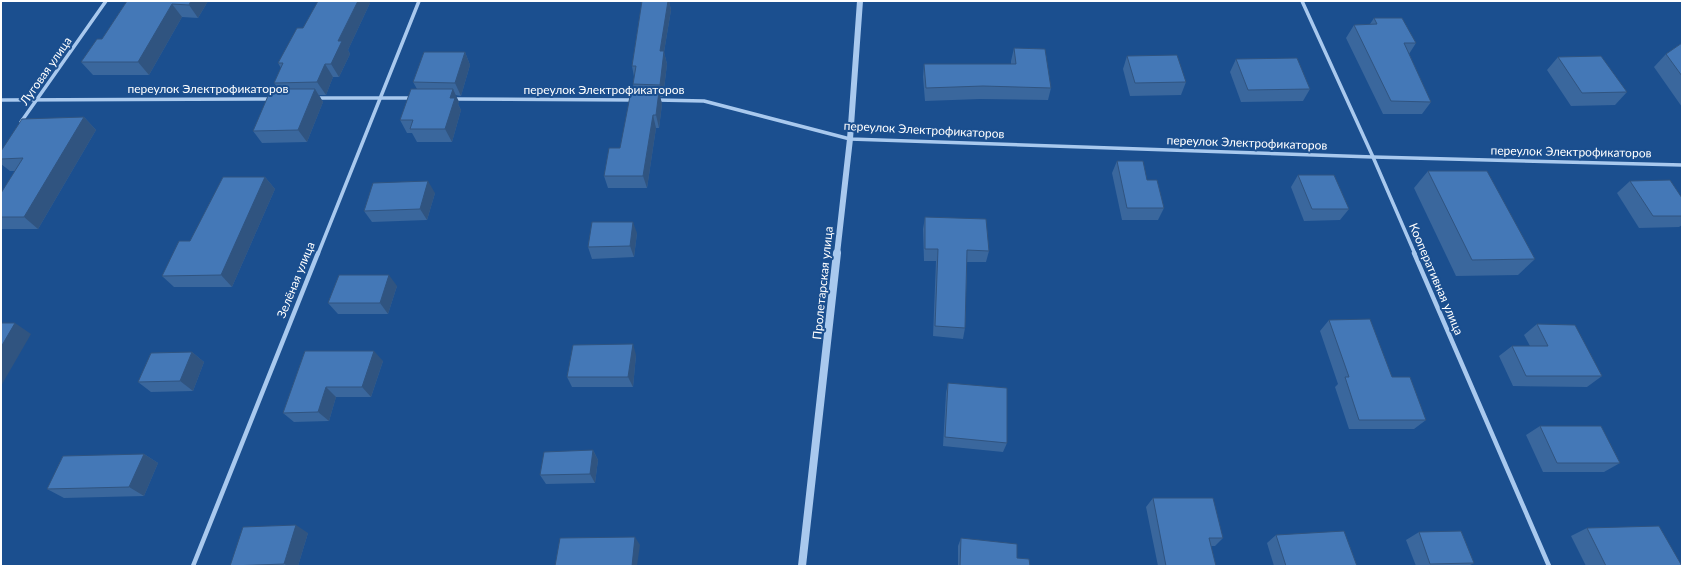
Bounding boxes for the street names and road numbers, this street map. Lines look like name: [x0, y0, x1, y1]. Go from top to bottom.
street label: Луговая улица: [16, 34, 75, 109]
street label: переулок Электрофикаторов: [128, 81, 289, 96]
street label: переулок Электрофикаторов: [524, 82, 685, 97]
street label: переулок Электрофикаторов: [843, 118, 1005, 141]
street label: переулок Электрофикаторов: [1166, 132, 1328, 153]
street label: переулок Электрофикаторов: [1490, 143, 1652, 160]
street label: Кооперативная улица: [1406, 221, 1467, 337]
street label: Пролетарская улица: [809, 226, 836, 340]
street label: Зелёная улица: [273, 239, 318, 320]

